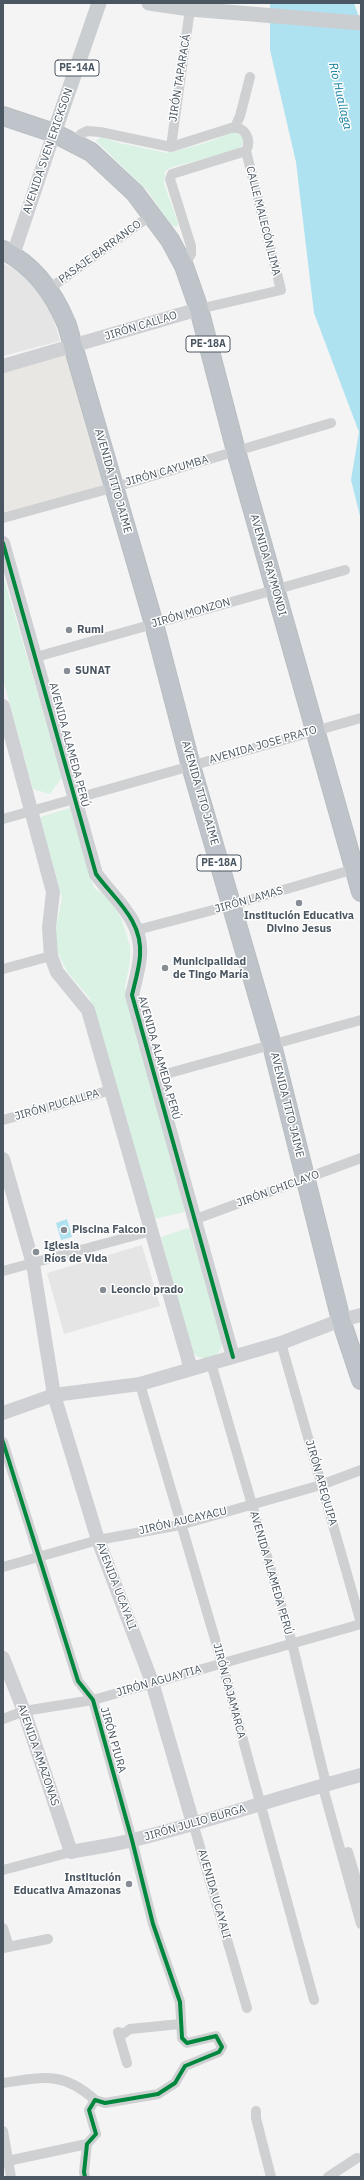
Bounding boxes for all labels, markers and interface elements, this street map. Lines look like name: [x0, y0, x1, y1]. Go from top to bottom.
street label: JIRÓN TAPARACÁ: [167, 33, 193, 123]
road number: PE-14A: [55, 60, 99, 76]
water label: Río Huallaga: [325, 61, 355, 131]
street label: AVENIDA SVEN ERICKSON: [20, 86, 76, 216]
street label: CALLE MALECÓN LIMA: [243, 165, 283, 277]
street label: PASAJE BARRANCO: [56, 218, 144, 286]
street label: JIRÓN CALLAO: [103, 309, 179, 343]
road number: PE-18A: [186, 336, 230, 352]
street label: AVENIDA TITO JAIME: [92, 427, 134, 535]
street label: JIRÓN CAYUMBA: [124, 453, 210, 489]
street label: AVENIDA RAYMONDI: [247, 513, 289, 617]
street label: JIRÓN MONZON: [150, 595, 232, 631]
place label: Rumi: [77, 623, 104, 637]
marker: Rumi: [64, 625, 74, 635]
place label: SUNAT: [75, 664, 111, 678]
marker: SUNAT: [62, 666, 72, 676]
street label: AVENIDA ALAMEDA PERÚ: [46, 681, 92, 809]
street label: AVENIDA JOSE PRATO: [208, 723, 318, 767]
street label: AVENIDA TITO JAIME: [179, 739, 221, 847]
road number: PE-18A: [197, 855, 241, 871]
street label: JIRÓN LAMAS: [213, 884, 285, 916]
marker: Institución Educativa Divino Jesus: [294, 898, 304, 908]
place label: Institución Educativa Divino Jesus: [244, 909, 354, 935]
place label: Municipalidad de Tingo María: [173, 955, 249, 981]
marker: Municipalidad de Tingo María: [160, 963, 170, 973]
street label: AVENIDA ALAMEDA PERÚ: [135, 995, 183, 1121]
street label: AVENIDA TITO JAIME: [268, 1051, 306, 1159]
street label: JIRÓN PUCALLPA: [13, 1087, 101, 1123]
street label: JIRÓN CHICLAYO: [235, 1168, 321, 1210]
place label: Piscina Falcon: [72, 1223, 146, 1237]
marker: Piscina Falcon: [59, 1225, 69, 1235]
place label: Iglesia Ríos de Vida: [44, 1239, 108, 1265]
marker: Iglesia Ríos de Vida: [31, 1247, 41, 1257]
place label: Leoncio prado: [111, 1283, 183, 1297]
marker: Leoncio prado: [98, 1285, 108, 1295]
street label: JIRÓN AREQUIPA: [302, 1439, 340, 1527]
street label: JIRÓN AUCAYACU: [138, 1504, 228, 1538]
street label: AVENIDA ALAMEDA PERÚ: [247, 1510, 295, 1636]
street label: AVENIDA UCAYALI: [93, 1541, 139, 1631]
street label: JIRÓN CAJAMARCA: [210, 1642, 248, 1740]
street label: JIRÓN AGUAYTIA: [115, 1663, 203, 1699]
street label: AVENIDA AMAZONAS: [14, 1702, 62, 1808]
street label: JIRÓN PIURA: [97, 1706, 129, 1774]
street label: JIRÓN JULIO BURGA: [143, 1802, 247, 1844]
street label: AVENIDA UCAYALI: [195, 1848, 233, 1940]
place label: Institución Educativa Amazonas: [14, 1871, 121, 1897]
marker: Institución Educativa Amazonas: [124, 1879, 134, 1889]

